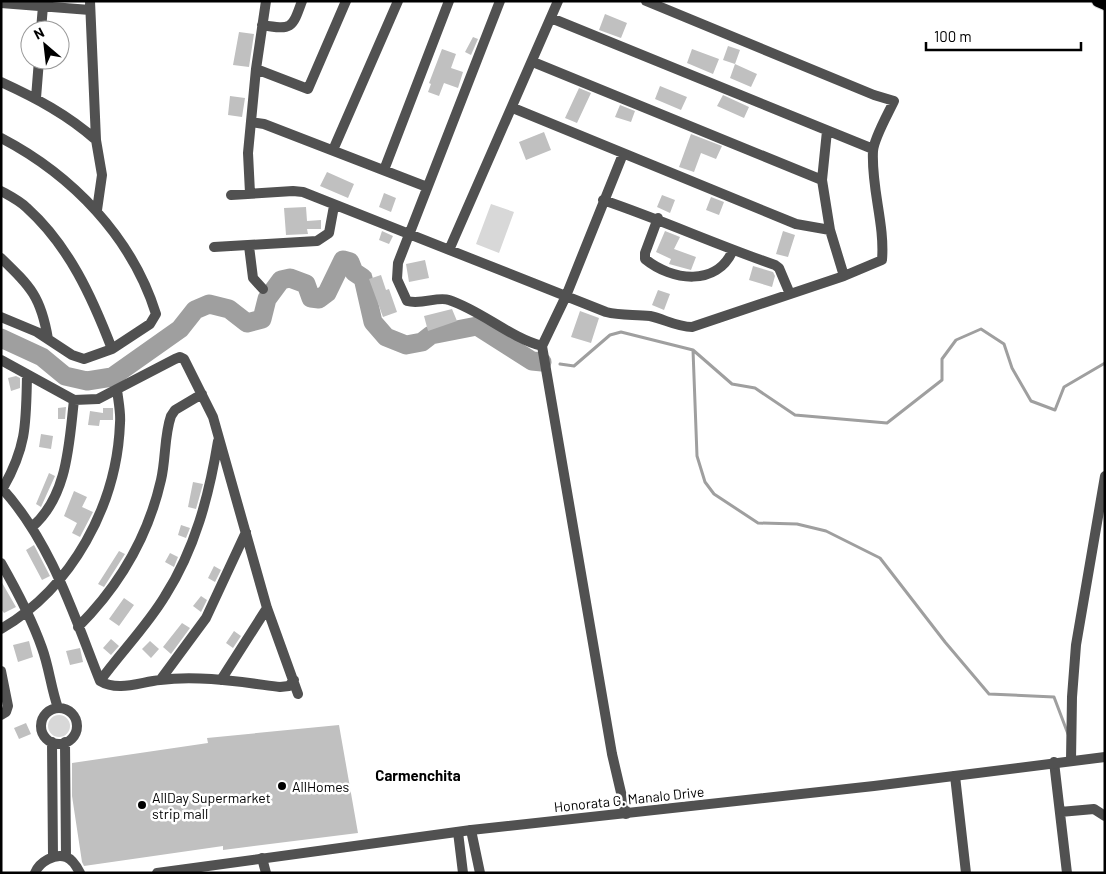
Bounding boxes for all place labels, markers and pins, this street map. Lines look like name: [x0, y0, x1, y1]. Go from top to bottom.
place label: AllHomes: [292, 778, 350, 795]
marker: AllHomes: [276, 780, 288, 792]
place label: AllDay Supermarket strip mall: [152, 789, 271, 822]
marker: AllDay Supermarket strip mall: [136, 799, 148, 811]

